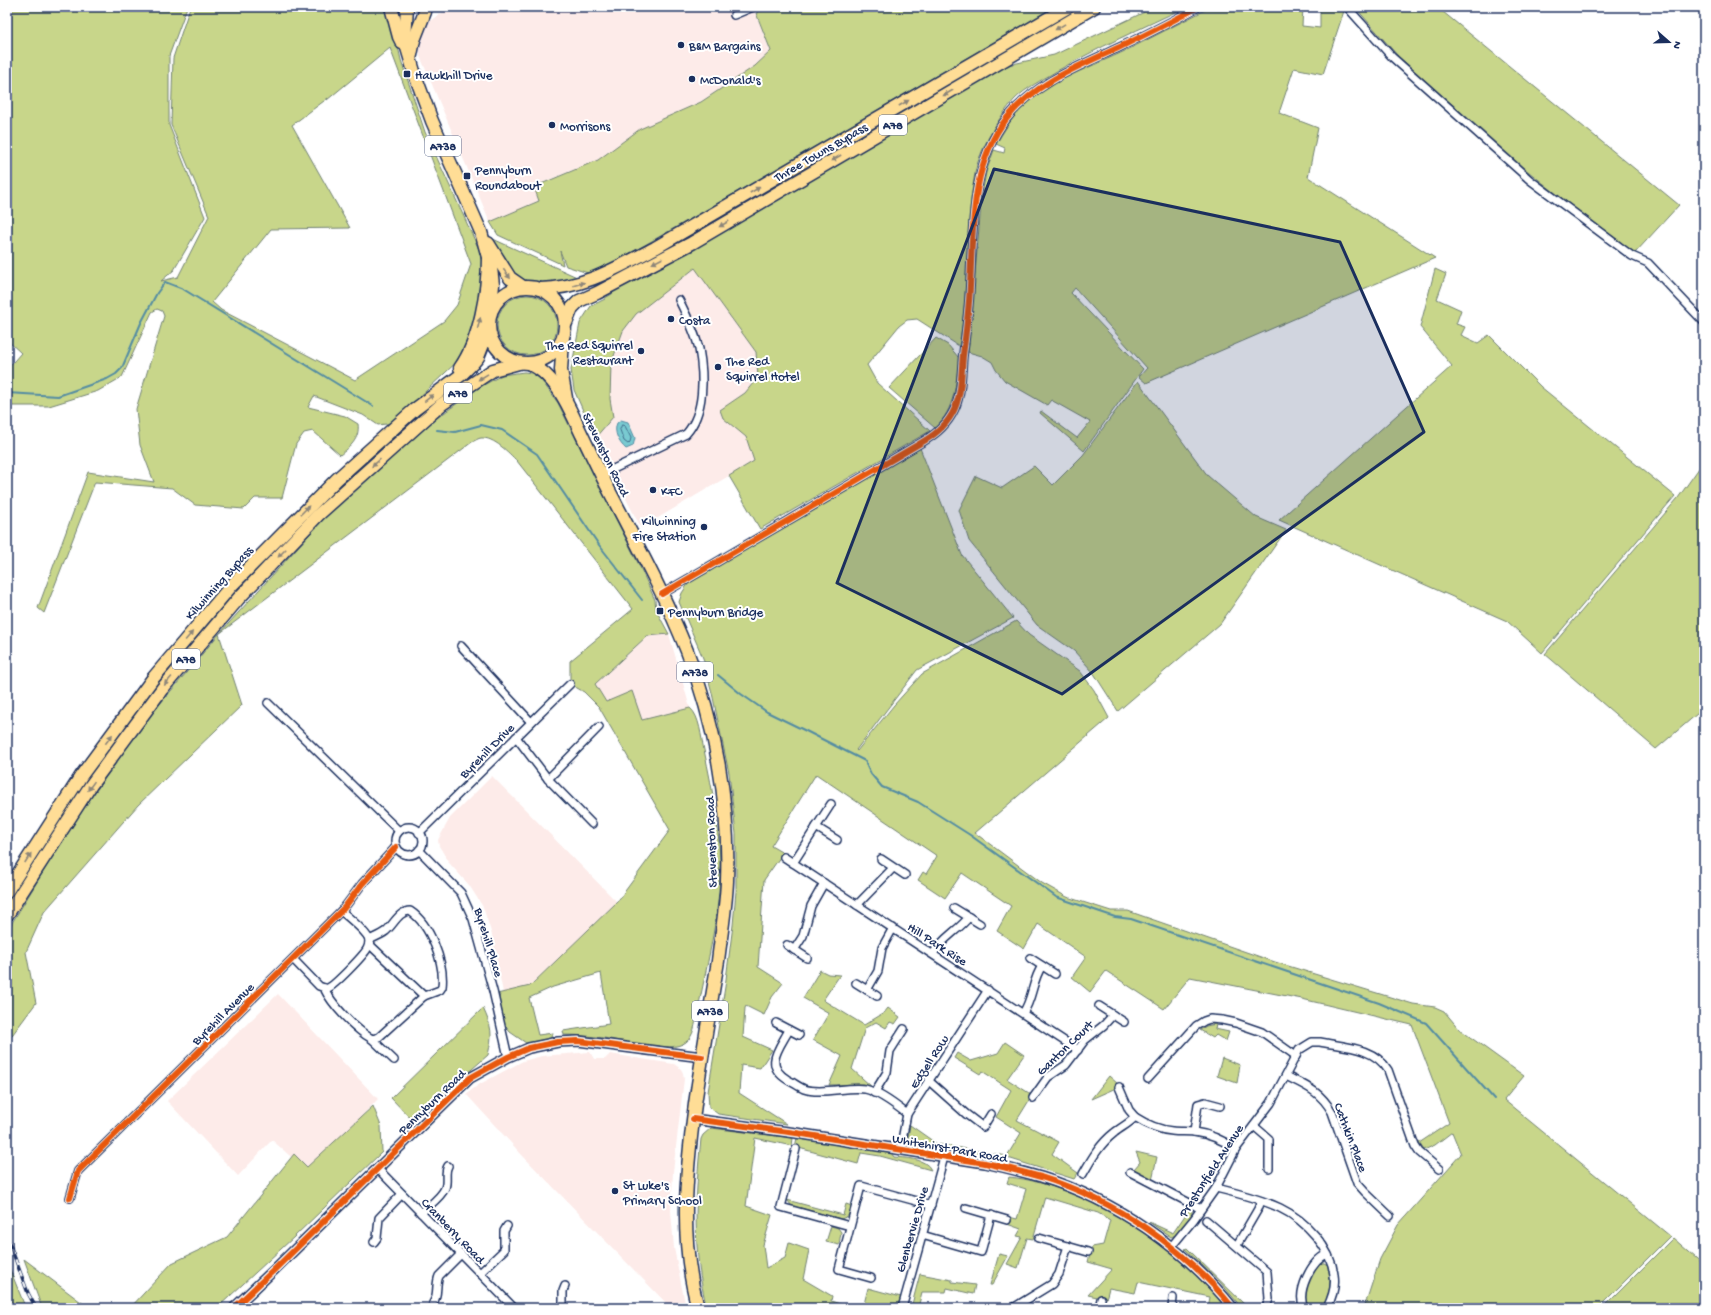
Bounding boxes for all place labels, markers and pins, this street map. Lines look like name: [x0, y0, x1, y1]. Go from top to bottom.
marker: B&M Bargains: [676, 40, 686, 50]
place label: B&M Bargains: [688, 40, 762, 55]
marker: Hawkhill Drive: [402, 69, 412, 79]
place label: Hawkhill Drive: [415, 69, 493, 84]
marker: McDonald's: [687, 74, 697, 84]
place label: McDonald's: [700, 74, 762, 89]
marker: Morrisons: [547, 120, 557, 130]
place label: Morrisons: [560, 120, 612, 135]
place label: Pennyburn Roundabout: [474, 164, 542, 194]
marker: Pennyburn Roundabout: [462, 171, 472, 181]
marker: Costa: [666, 314, 676, 324]
place label: Costa: [679, 314, 711, 329]
place label: The Red Squirrel Restaurant: [545, 339, 635, 369]
marker: The Red Squirrel Restaurant: [636, 346, 646, 356]
place label: The Red Squirrel Hotel: [725, 355, 800, 385]
marker: The Red Squirrel Hotel: [713, 362, 723, 372]
marker: KFC: [648, 485, 658, 495]
place label: KFC: [661, 485, 683, 500]
place label: Kilwinning Fire Station: [632, 515, 697, 545]
marker: Kilwinning Fire Station: [699, 522, 709, 532]
marker: Pennyburn Bridge: [655, 606, 665, 616]
place label: Pennyburn Bridge: [667, 606, 764, 621]
place label: St Luke's Primary School: [622, 1179, 702, 1209]
marker: St Luke's Primary School: [610, 1186, 620, 1196]

